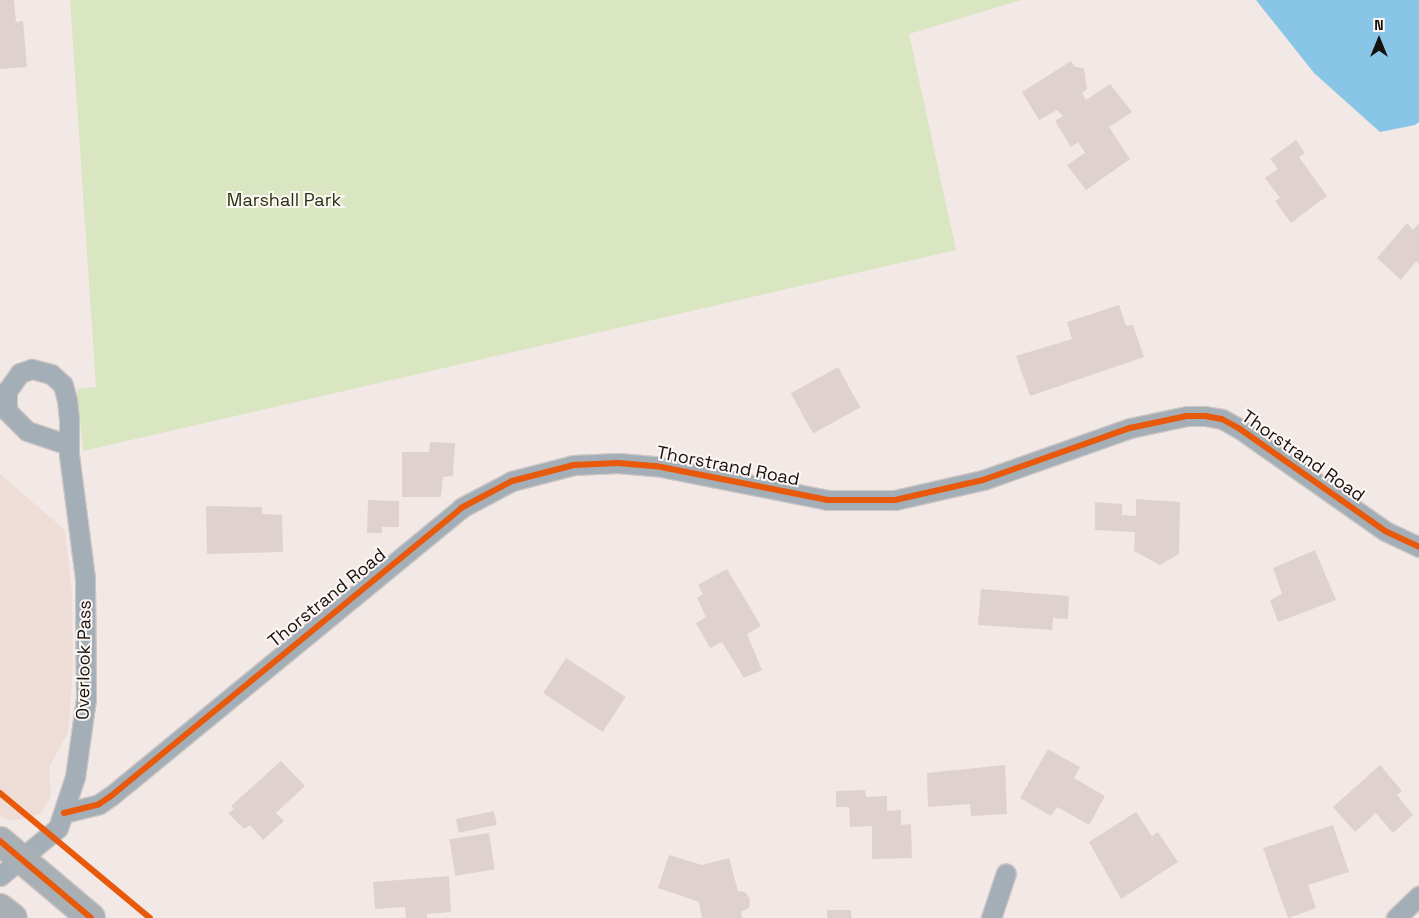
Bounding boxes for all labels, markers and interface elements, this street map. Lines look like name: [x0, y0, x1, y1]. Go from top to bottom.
north arrow: [1354, 15, 1404, 65]
text: N: [1374, 16, 1384, 34]
park label: Marshall Park: [227, 189, 341, 211]
street label: Thorstrand Road: [1237, 406, 1369, 506]
street label: Thorstrand Road: [655, 442, 801, 490]
street label: Thorstrand Road: [264, 544, 390, 652]
street label: Overlook Pass: [72, 600, 96, 720]

